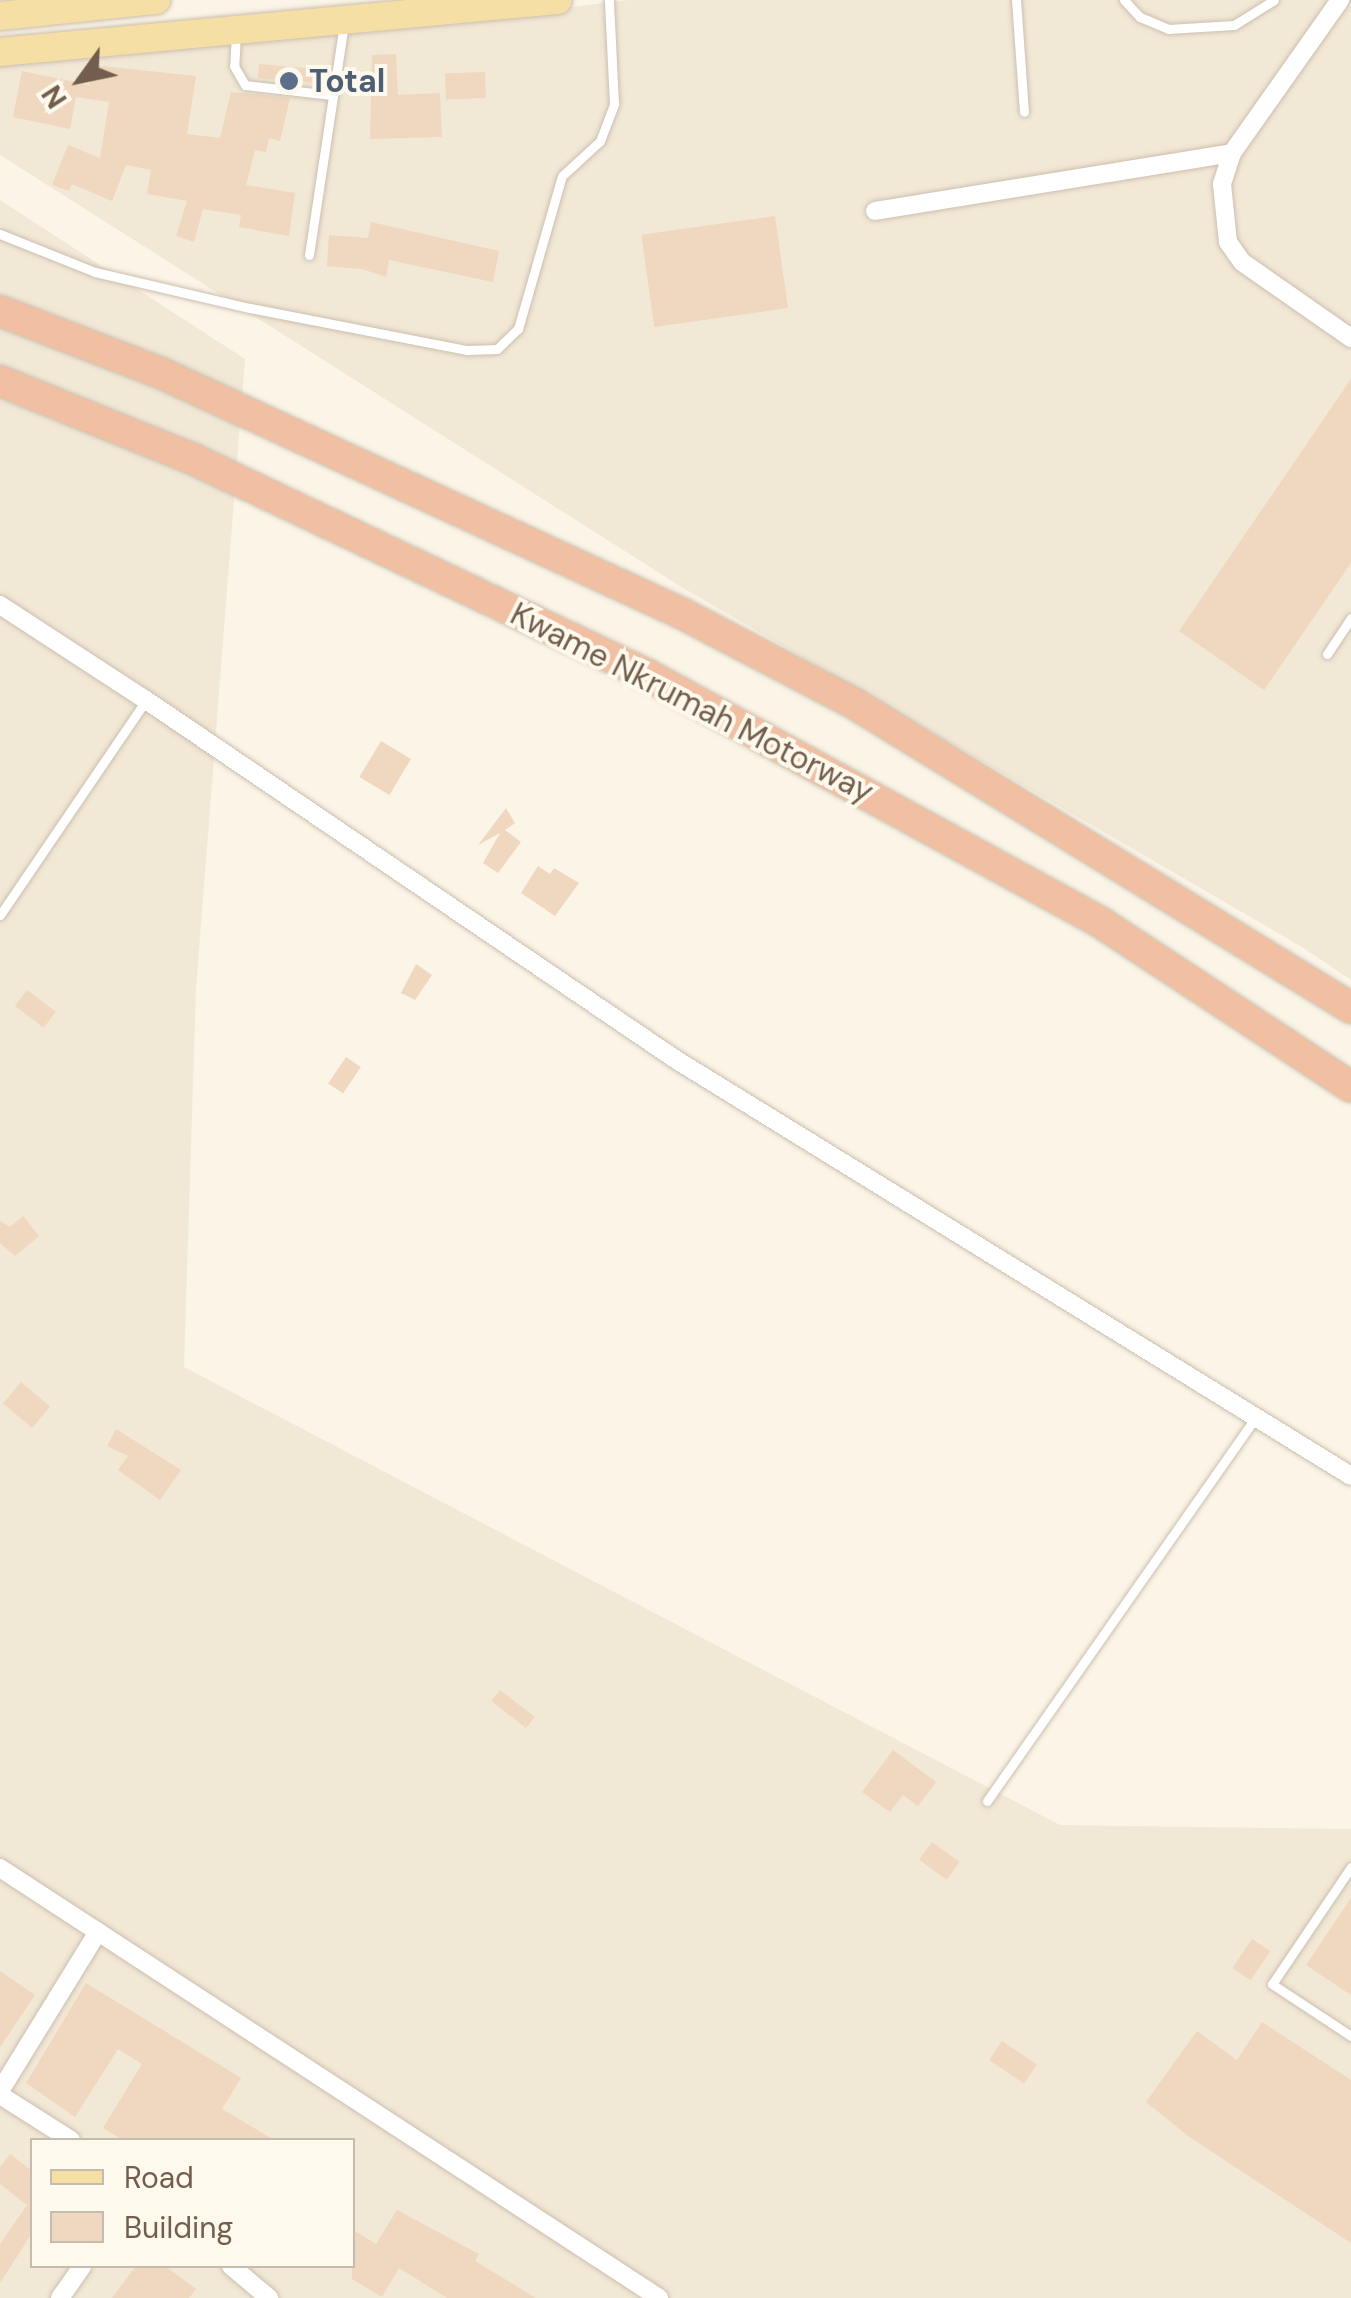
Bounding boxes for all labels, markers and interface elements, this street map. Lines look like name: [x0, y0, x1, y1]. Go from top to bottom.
north arrow: [30, 30, 130, 130]
place label: Total: [309, 62, 385, 100]
marker: Total: [278, 70, 300, 92]
text: N: [33, 78, 76, 115]
street label: Kwame Nkrumah Motorway: [504, 595, 880, 811]
legend: [30, 2138, 355, 2268]
text: Road: [124, 2158, 194, 2197]
text: Building: [124, 2208, 233, 2247]

